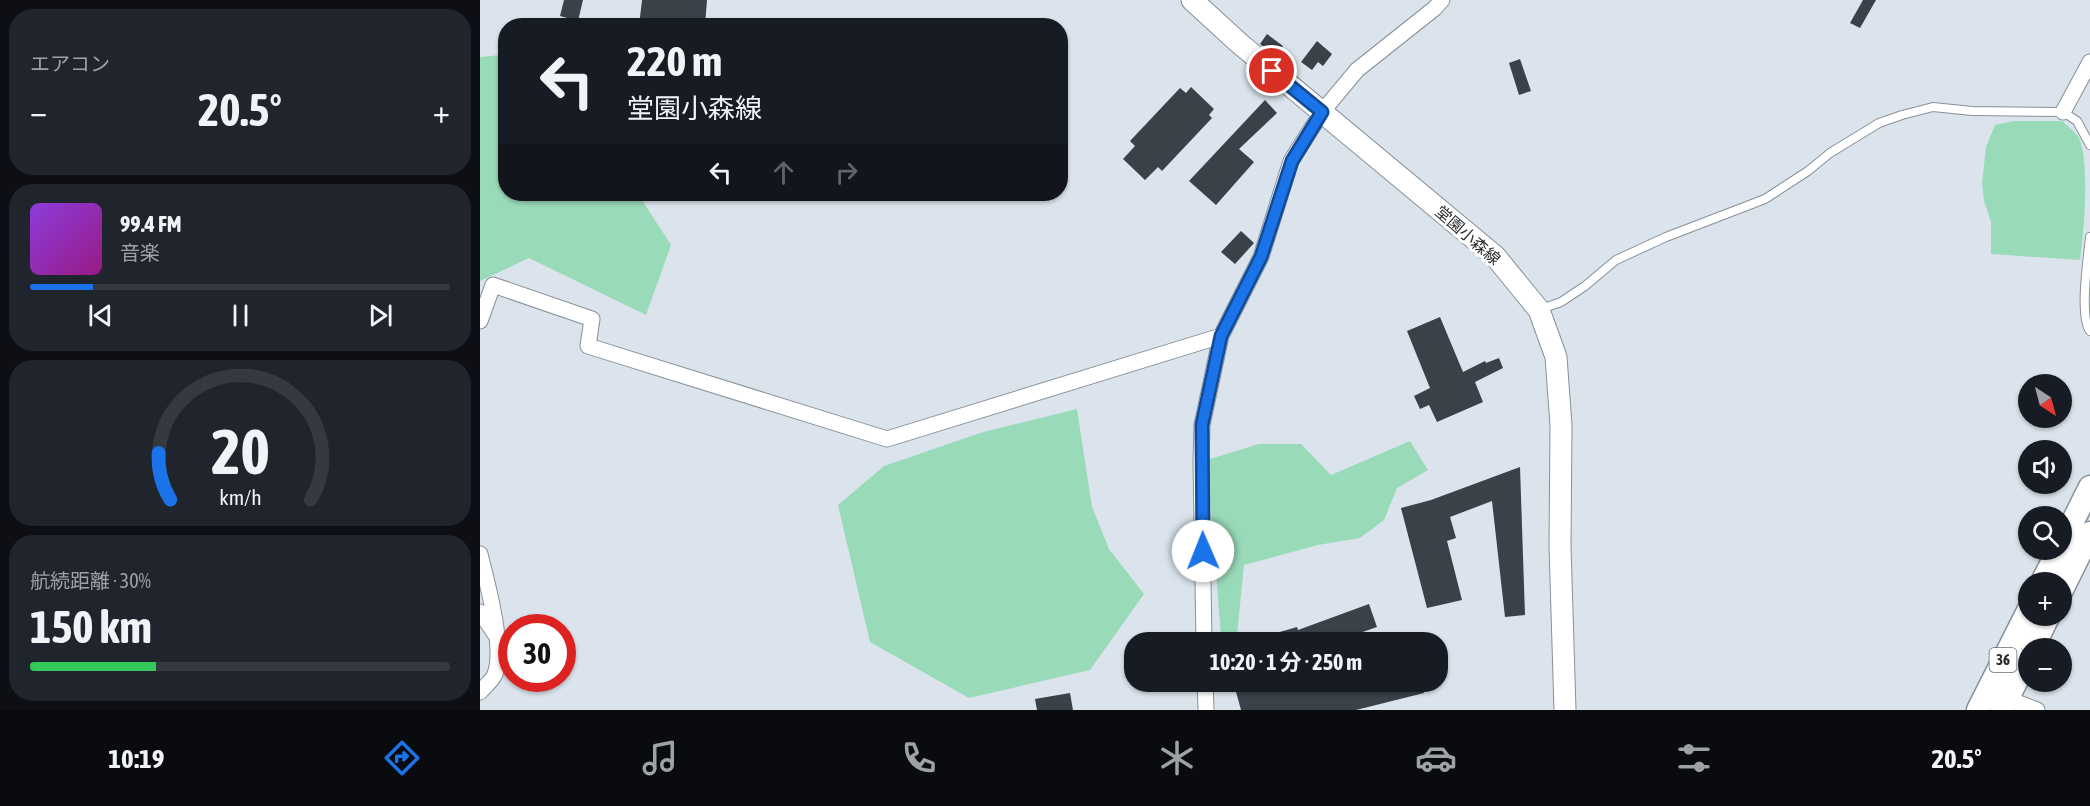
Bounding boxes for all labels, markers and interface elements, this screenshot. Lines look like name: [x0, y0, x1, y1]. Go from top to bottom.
text: 220 m: [627, 37, 722, 85]
icon: left: [528, 42, 606, 120]
pin: [1246, 45, 1297, 96]
text: エアコン: [30, 52, 110, 75]
icon: arrive: [1255, 54, 1288, 87]
text: 20.5°: [198, 84, 282, 136]
text: −: [30, 92, 47, 130]
text: +: [433, 92, 450, 130]
text: 堂園小森線: [627, 93, 762, 124]
icon: left: [704, 156, 737, 189]
icon: ahead: [767, 156, 800, 189]
icon: right: [830, 156, 863, 189]
street label: 堂園小森線: [1432, 202, 1504, 268]
text: 99.4 FM: [120, 211, 182, 237]
text: 音楽: [120, 241, 160, 264]
icon: previous: [84, 299, 117, 332]
icon: pause: [224, 299, 257, 332]
icon: next: [364, 299, 397, 332]
north arrow: [2018, 374, 2072, 428]
map controls: [2018, 374, 2072, 692]
text: 20: [211, 416, 269, 487]
button: sound: [2018, 440, 2072, 494]
text: km/h: [219, 485, 261, 510]
button: search: [2018, 506, 2072, 560]
position arrow: [1171, 519, 1235, 583]
text: 航続距離 · 30%: [30, 569, 151, 592]
button: +: [2018, 572, 2072, 626]
text: 150 km: [30, 601, 152, 653]
speed limit sign: 30: [498, 614, 576, 692]
button: −: [2018, 638, 2072, 692]
road number: 36: [1990, 648, 2017, 672]
text: 10:20 · 1 分 · 250 m: [1210, 649, 1362, 675]
icon: directions: [381, 737, 423, 779]
icon: music: [639, 737, 681, 779]
icon: phone: [898, 737, 940, 779]
icon: climate: [1156, 737, 1198, 779]
icon: car: [1415, 737, 1457, 779]
icon: filters: [1673, 737, 1715, 779]
text: 10:19: [108, 743, 164, 774]
text: 20.5°: [1931, 743, 1982, 774]

